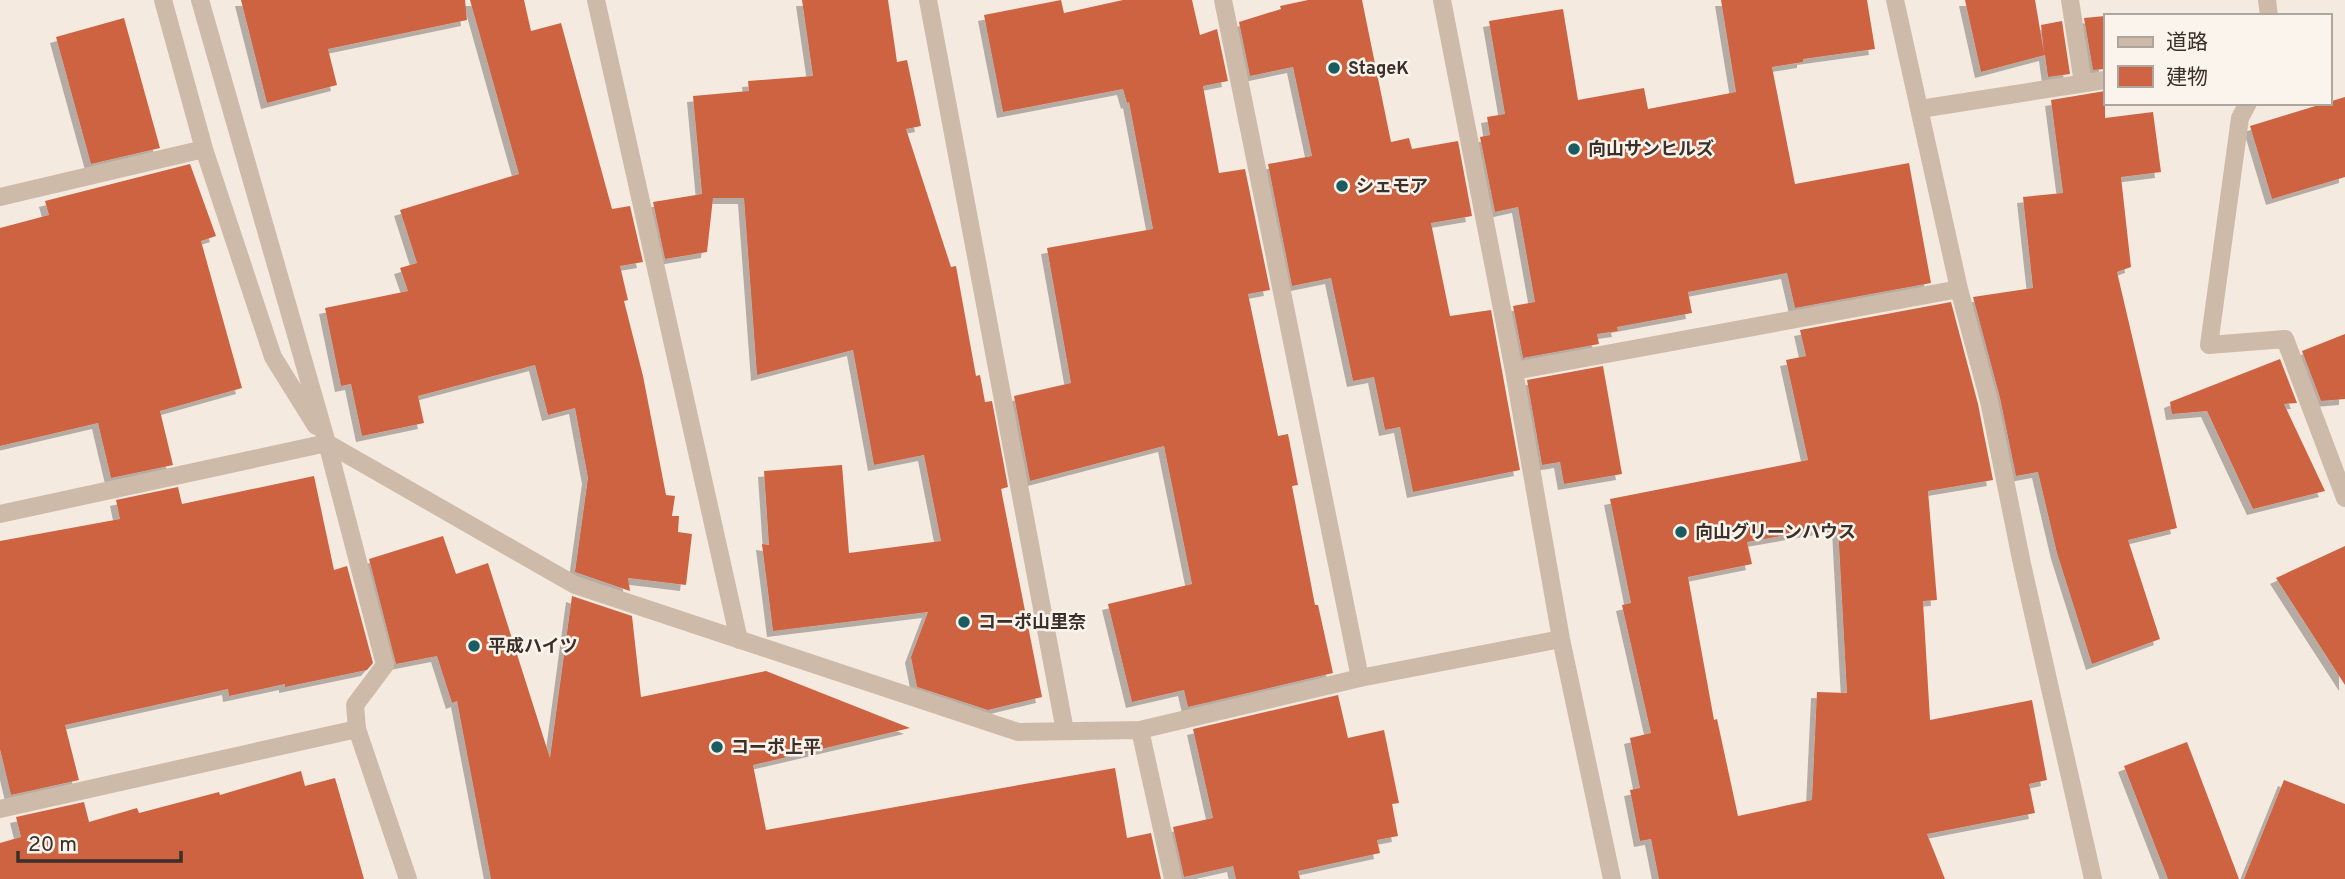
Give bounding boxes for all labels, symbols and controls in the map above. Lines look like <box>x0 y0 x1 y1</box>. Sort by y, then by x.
legend <box>2104 14 2331 105</box>
text: 道路 <box>2166 30 2208 57</box>
place label: StageK <box>1348 58 1409 81</box>
marker: StageK <box>1326 60 1342 76</box>
text: 建物 <box>2166 65 2208 92</box>
place label: 向山サンヒルズ <box>1588 139 1714 162</box>
marker: 向山サンヒルズ <box>1566 141 1582 157</box>
place label: シェモア <box>1356 176 1428 199</box>
marker: シェモア <box>1334 178 1350 194</box>
place label: 向山グリーンハウス <box>1695 522 1856 545</box>
marker: 向山グリーンハウス <box>1673 524 1689 540</box>
place label: コーポ山里奈 <box>978 612 1086 635</box>
marker: コーポ山里奈 <box>956 614 972 630</box>
place label: 平成ハイツ <box>488 636 578 659</box>
marker: 平成ハイツ <box>466 638 482 654</box>
place label: コーポ上平 <box>731 737 821 760</box>
marker: コーポ上平 <box>709 739 725 755</box>
scale bar <box>18 820 180 864</box>
text: 20 m <box>28 832 77 859</box>

